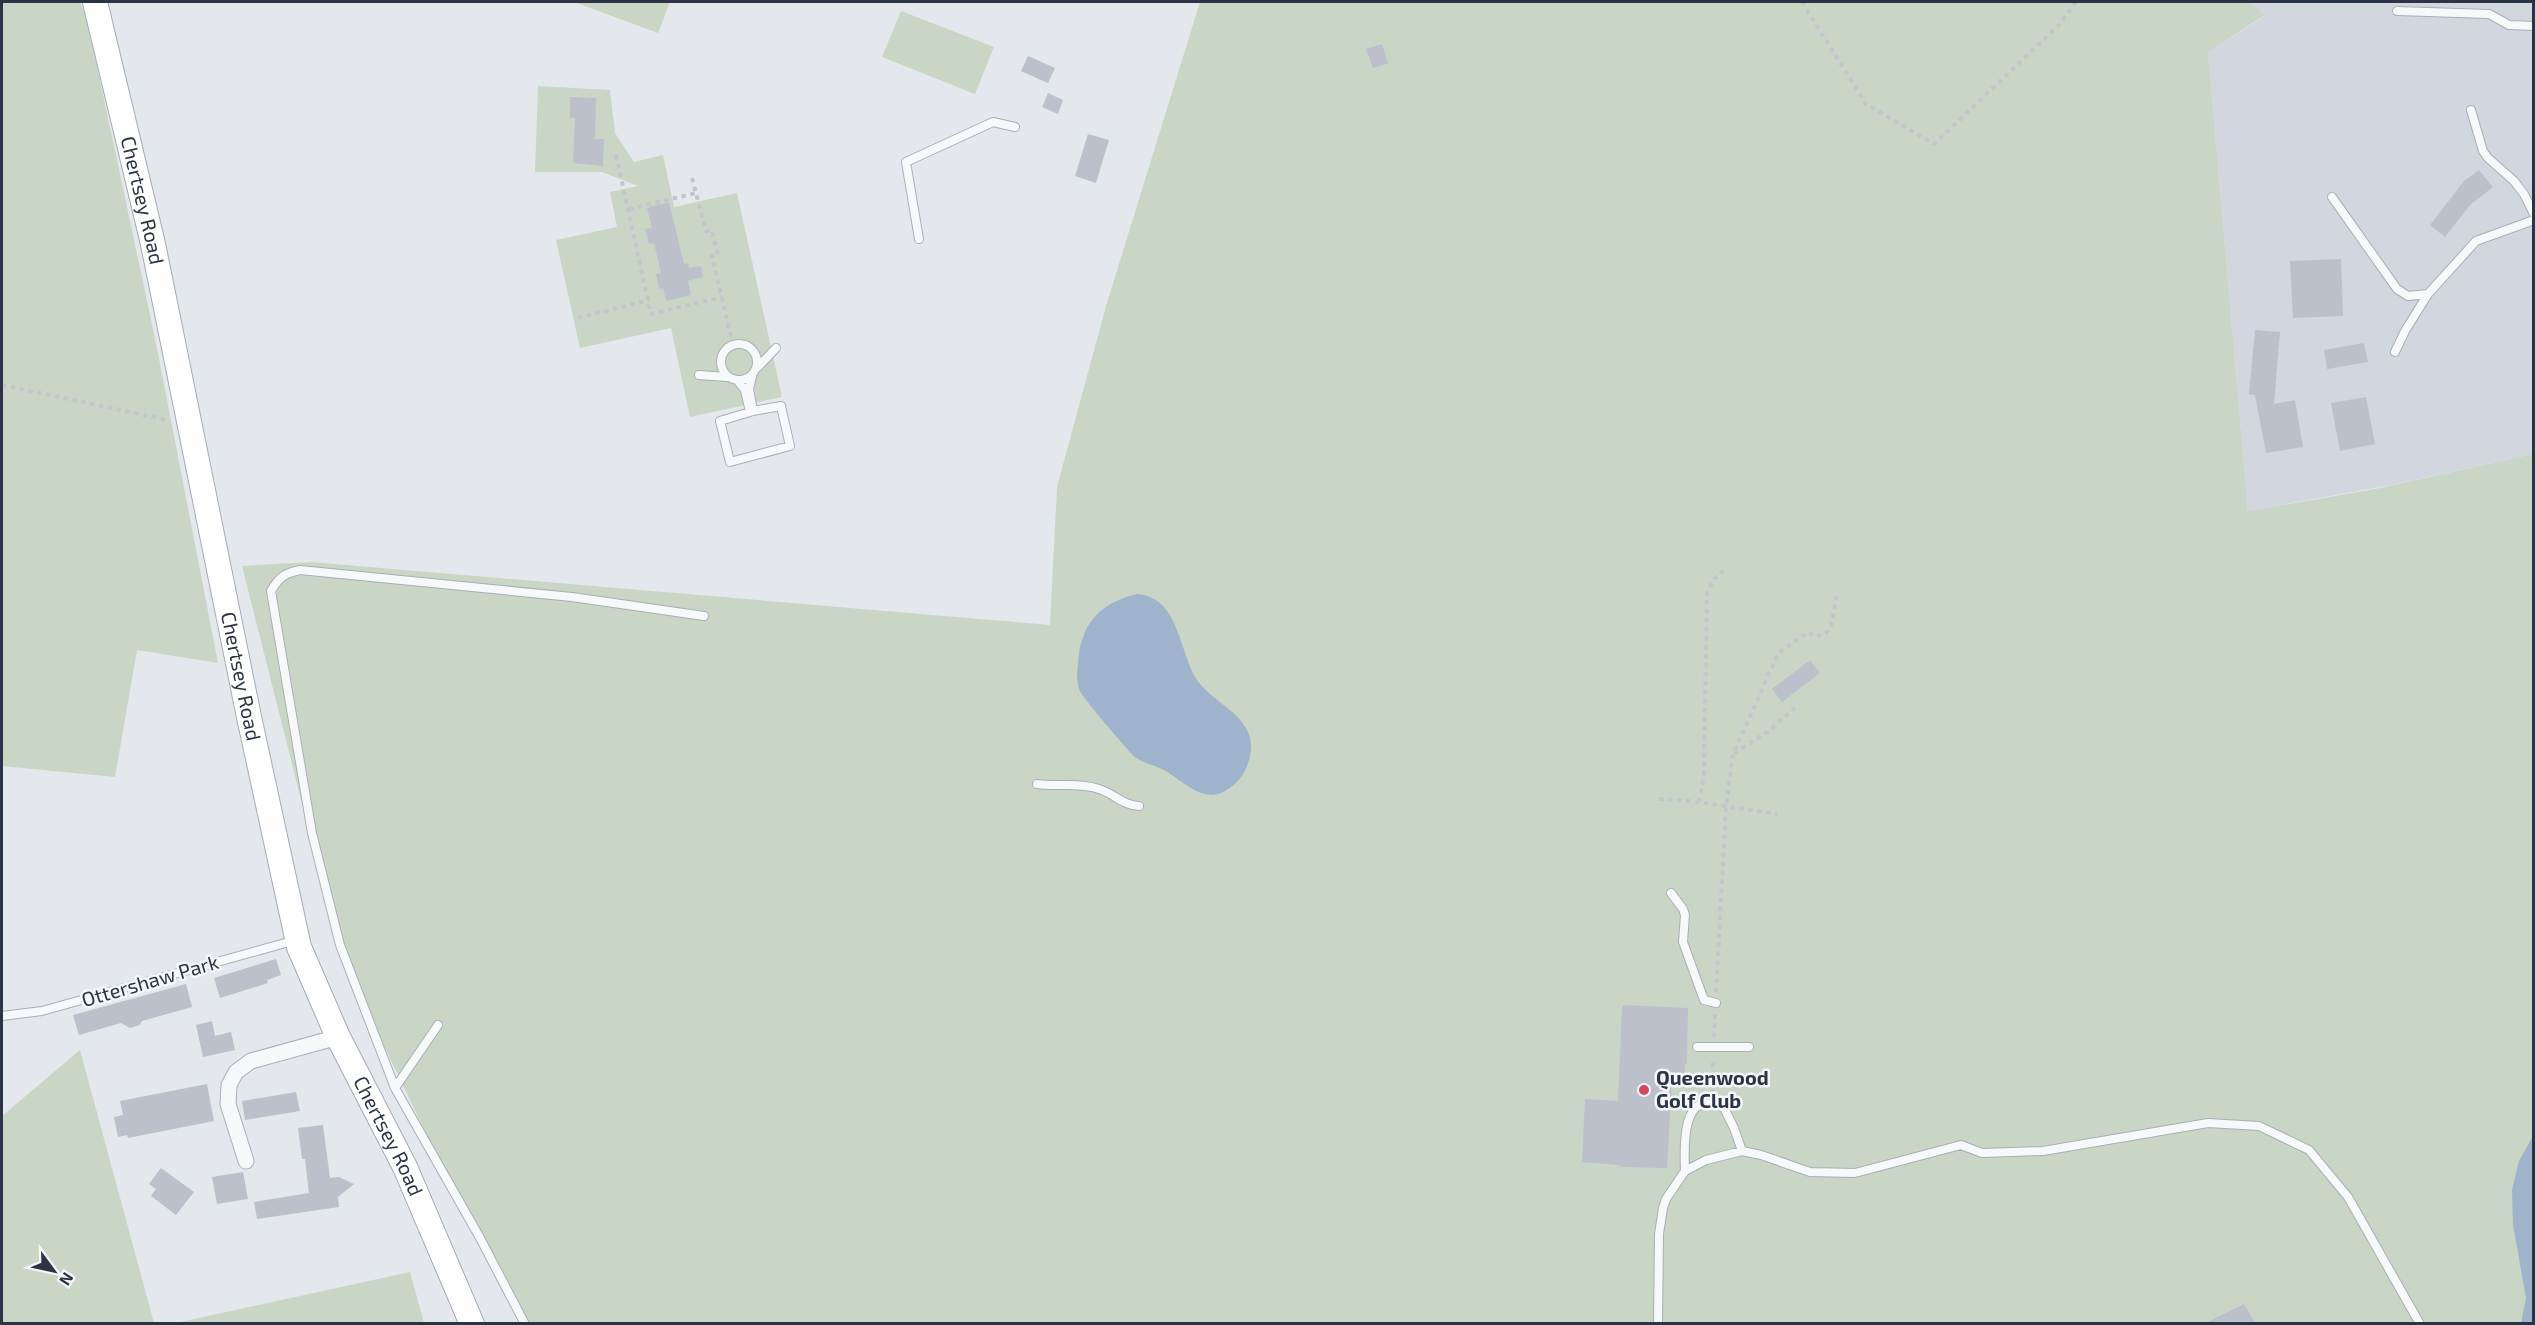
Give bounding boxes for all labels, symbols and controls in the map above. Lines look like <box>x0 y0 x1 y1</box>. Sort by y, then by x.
street label: Chertsey Road <box>117 134 170 266</box>
street label: Chertsey Road <box>217 610 267 743</box>
street label: Ottershaw Park <box>78 949 221 1011</box>
place label: Queenwood Golf Club <box>1656 1065 1769 1112</box>
street label: Chertsey Road <box>349 1072 429 1199</box>
marker: Queenwood Golf Club <box>1637 1083 1651 1097</box>
north arrow <box>24 1241 84 1301</box>
text: N <box>56 1269 78 1289</box>

